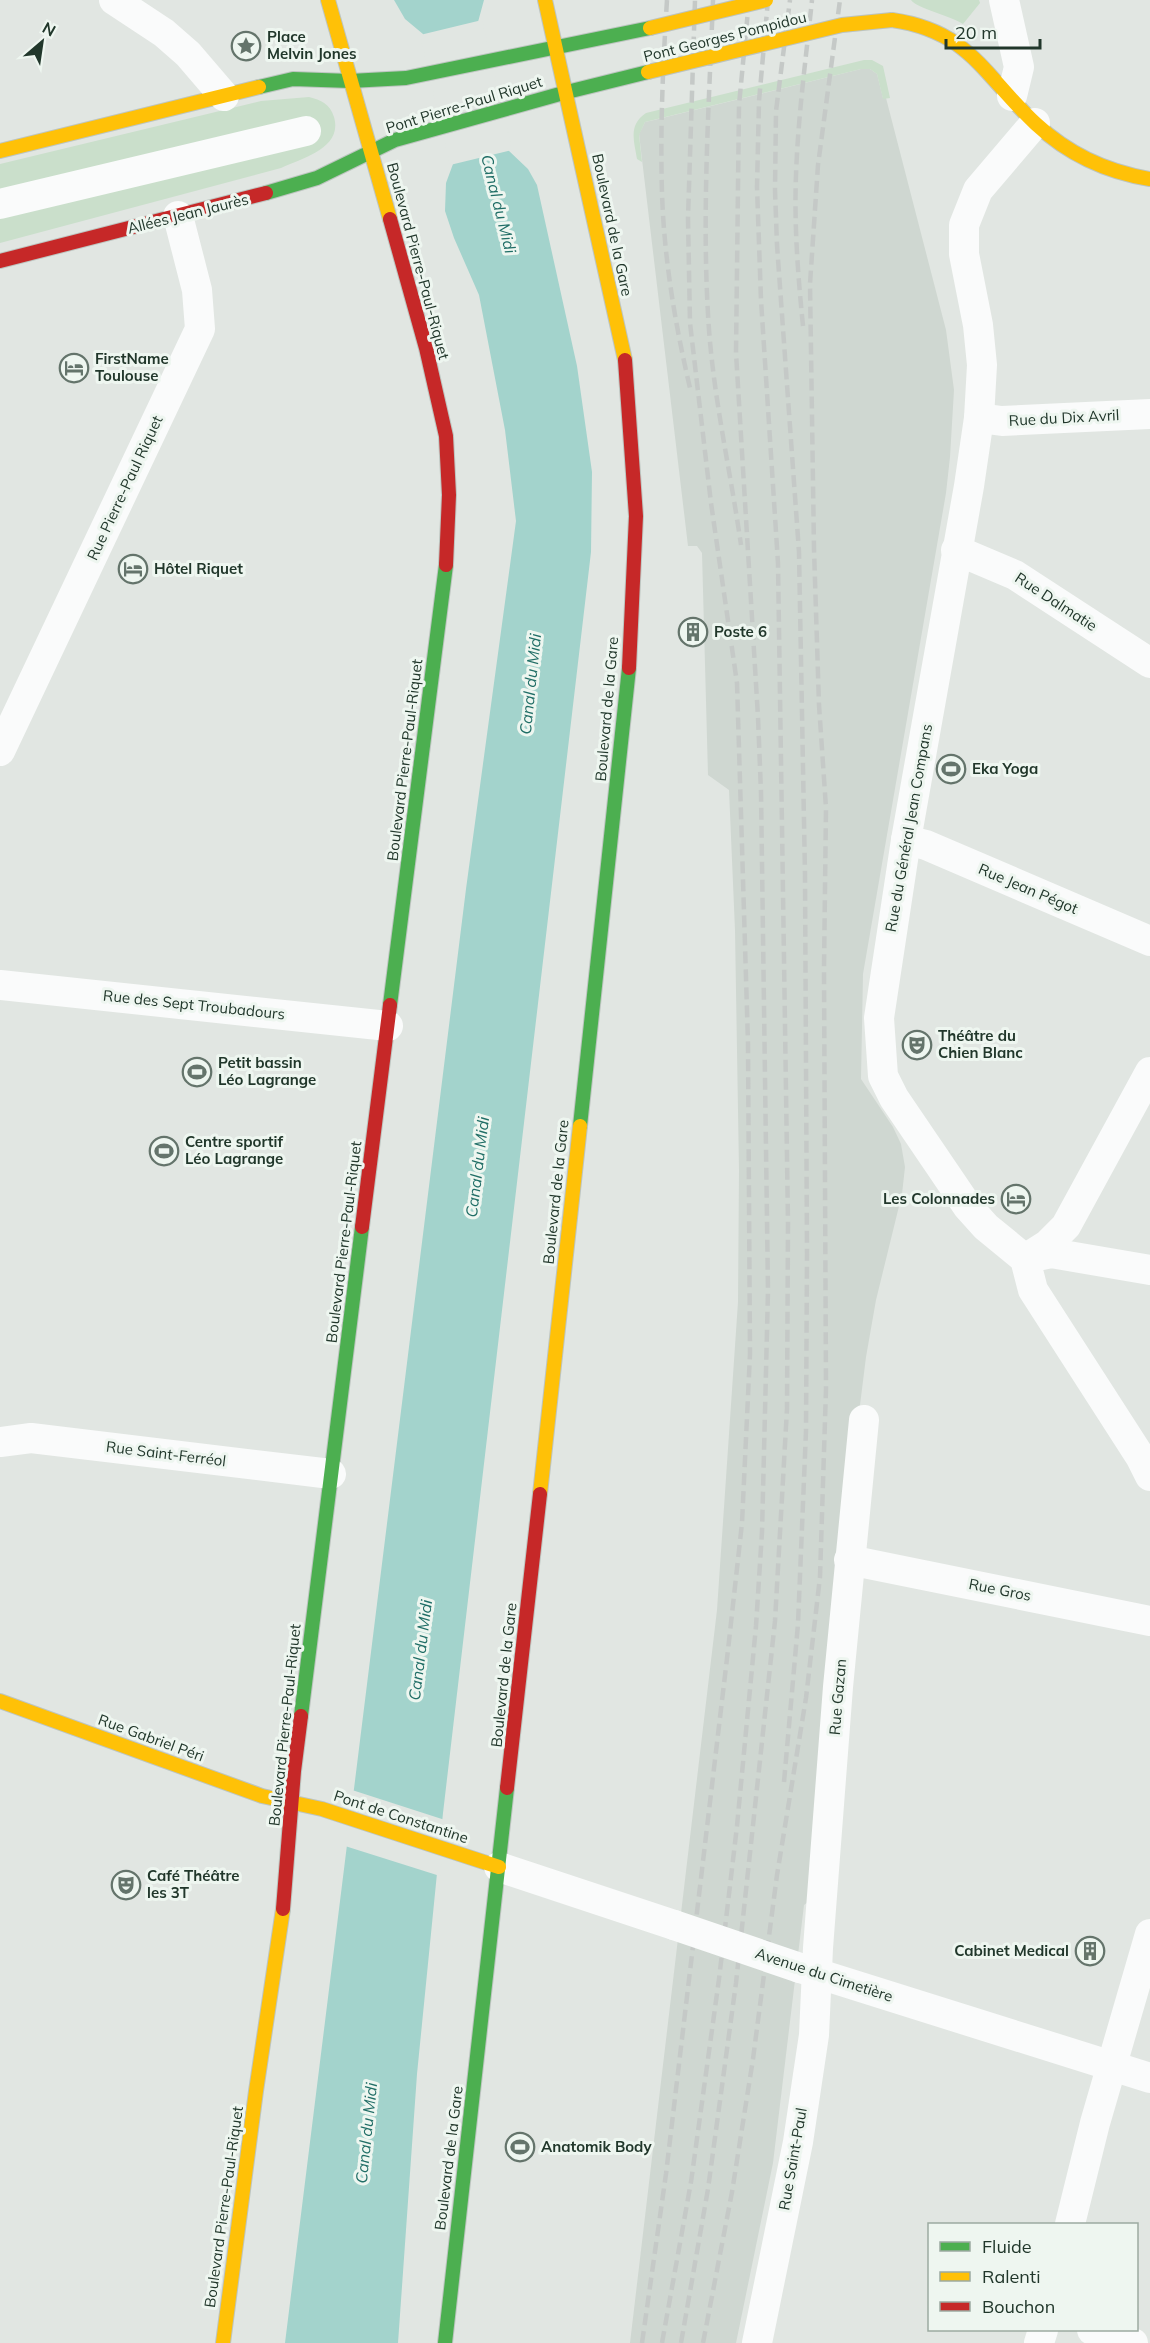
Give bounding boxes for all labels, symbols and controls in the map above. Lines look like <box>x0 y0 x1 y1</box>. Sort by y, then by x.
street label: Pont Georges Pompidou <box>641 7 808 66</box>
north arrow <box>12 12 72 72</box>
scale bar <box>946 12 1040 50</box>
text: N <box>39 17 59 41</box>
text: 20 m <box>955 21 997 44</box>
place label: Place Melvin Jones <box>267 27 357 63</box>
place icon: Place Melvin Jones <box>230 30 262 62</box>
street label: Pont Pierre-Paul Riquet <box>383 72 544 137</box>
water label: Canal du Midi <box>477 152 521 256</box>
street label: Boulevard de la Gare <box>588 152 637 298</box>
street label: Boulevard Pierre-Paul-Riquet <box>383 160 454 361</box>
street label: Allées Jean Jaurès <box>125 189 250 238</box>
place label: FirstName Toulouse <box>95 349 169 385</box>
hotel icon: FirstName Toulouse <box>58 352 90 384</box>
street label: Rue du Dix Avril <box>1008 405 1120 430</box>
street label: Rue Pierre-Paul Riquet <box>83 412 166 563</box>
hotel icon: Hôtel Riquet <box>117 553 149 585</box>
place label: Hôtel Riquet <box>154 559 243 578</box>
street label: Rue Dalmatie <box>1012 568 1101 635</box>
building icon: Poste 6 <box>677 616 709 648</box>
place label: Poste 6 <box>714 622 767 641</box>
water label: Canal du Midi <box>515 632 545 735</box>
street label: Boulevard de la Gare <box>591 636 622 782</box>
street label: Boulevard Pierre-Paul-Riquet <box>383 658 426 862</box>
street label: Rue du Général Jean Compans <box>881 722 936 934</box>
sports icon: Eka Yoga <box>935 753 967 785</box>
place label: Eka Yoga <box>972 759 1038 778</box>
street label: Rue Jean Pégot <box>976 859 1081 918</box>
street label: Rue des Sept Troubadours <box>102 986 286 1024</box>
place label: Théâtre du Chien Blanc <box>938 1026 1023 1062</box>
theatre icon: Théâtre du Chien Blanc <box>901 1029 933 1061</box>
place label: Petit bassin Léo Lagrange <box>218 1053 316 1089</box>
sports icon: Petit bassin Léo Lagrange <box>181 1056 213 1088</box>
water label: Canal du Midi <box>461 1115 493 1218</box>
street label: Boulevard de la Gare <box>538 1119 573 1265</box>
place label: Centre sportif Léo Lagrange <box>185 1132 283 1168</box>
sports icon: Centre sportif Léo Lagrange <box>148 1135 180 1167</box>
street label: Boulevard Pierre-Paul-Riquet <box>322 1140 365 1344</box>
hotel icon: Les Colonnades <box>1000 1183 1032 1215</box>
place label: Les Colonnades <box>883 1189 995 1208</box>
street label: Rue Saint-Ferréol <box>105 1437 227 1470</box>
street label: Rue Gros <box>967 1574 1033 1605</box>
water label: Canal du Midi <box>404 1598 436 1701</box>
street label: Boulevard de la Gare <box>486 1602 521 1748</box>
street label: Boulevard Pierre-Paul-Riquet <box>264 1623 305 1827</box>
street label: Rue Gazan <box>825 1658 850 1736</box>
street label: Rue Gabriel Péri <box>96 1710 207 1765</box>
street label: Pont de Constantine <box>332 1786 471 1847</box>
place label: Café Théâtre les 3T <box>147 1866 240 1902</box>
theatre icon: Café Théâtre les 3T <box>110 1869 142 1901</box>
building icon: Cabinet Medical <box>1074 1935 1106 1967</box>
place label: Cabinet Medical <box>954 1941 1069 1960</box>
street label: Avenue du Cimetière <box>753 1943 895 2006</box>
water label: Canal du Midi <box>351 2081 381 2184</box>
street label: Boulevard de la Gare <box>430 2085 467 2231</box>
street label: Boulevard Pierre-Paul-Riquet <box>200 2105 247 2309</box>
street label: Rue Saint-Paul <box>774 2106 811 2212</box>
sports icon: Anatomik Body <box>504 2131 536 2163</box>
place label: Anatomik Body <box>541 2137 652 2156</box>
legend <box>928 2223 1138 2331</box>
text: Fluide <box>982 2235 1032 2258</box>
text: Ralenti <box>982 2265 1040 2288</box>
text: Bouchon <box>982 2295 1055 2318</box>

